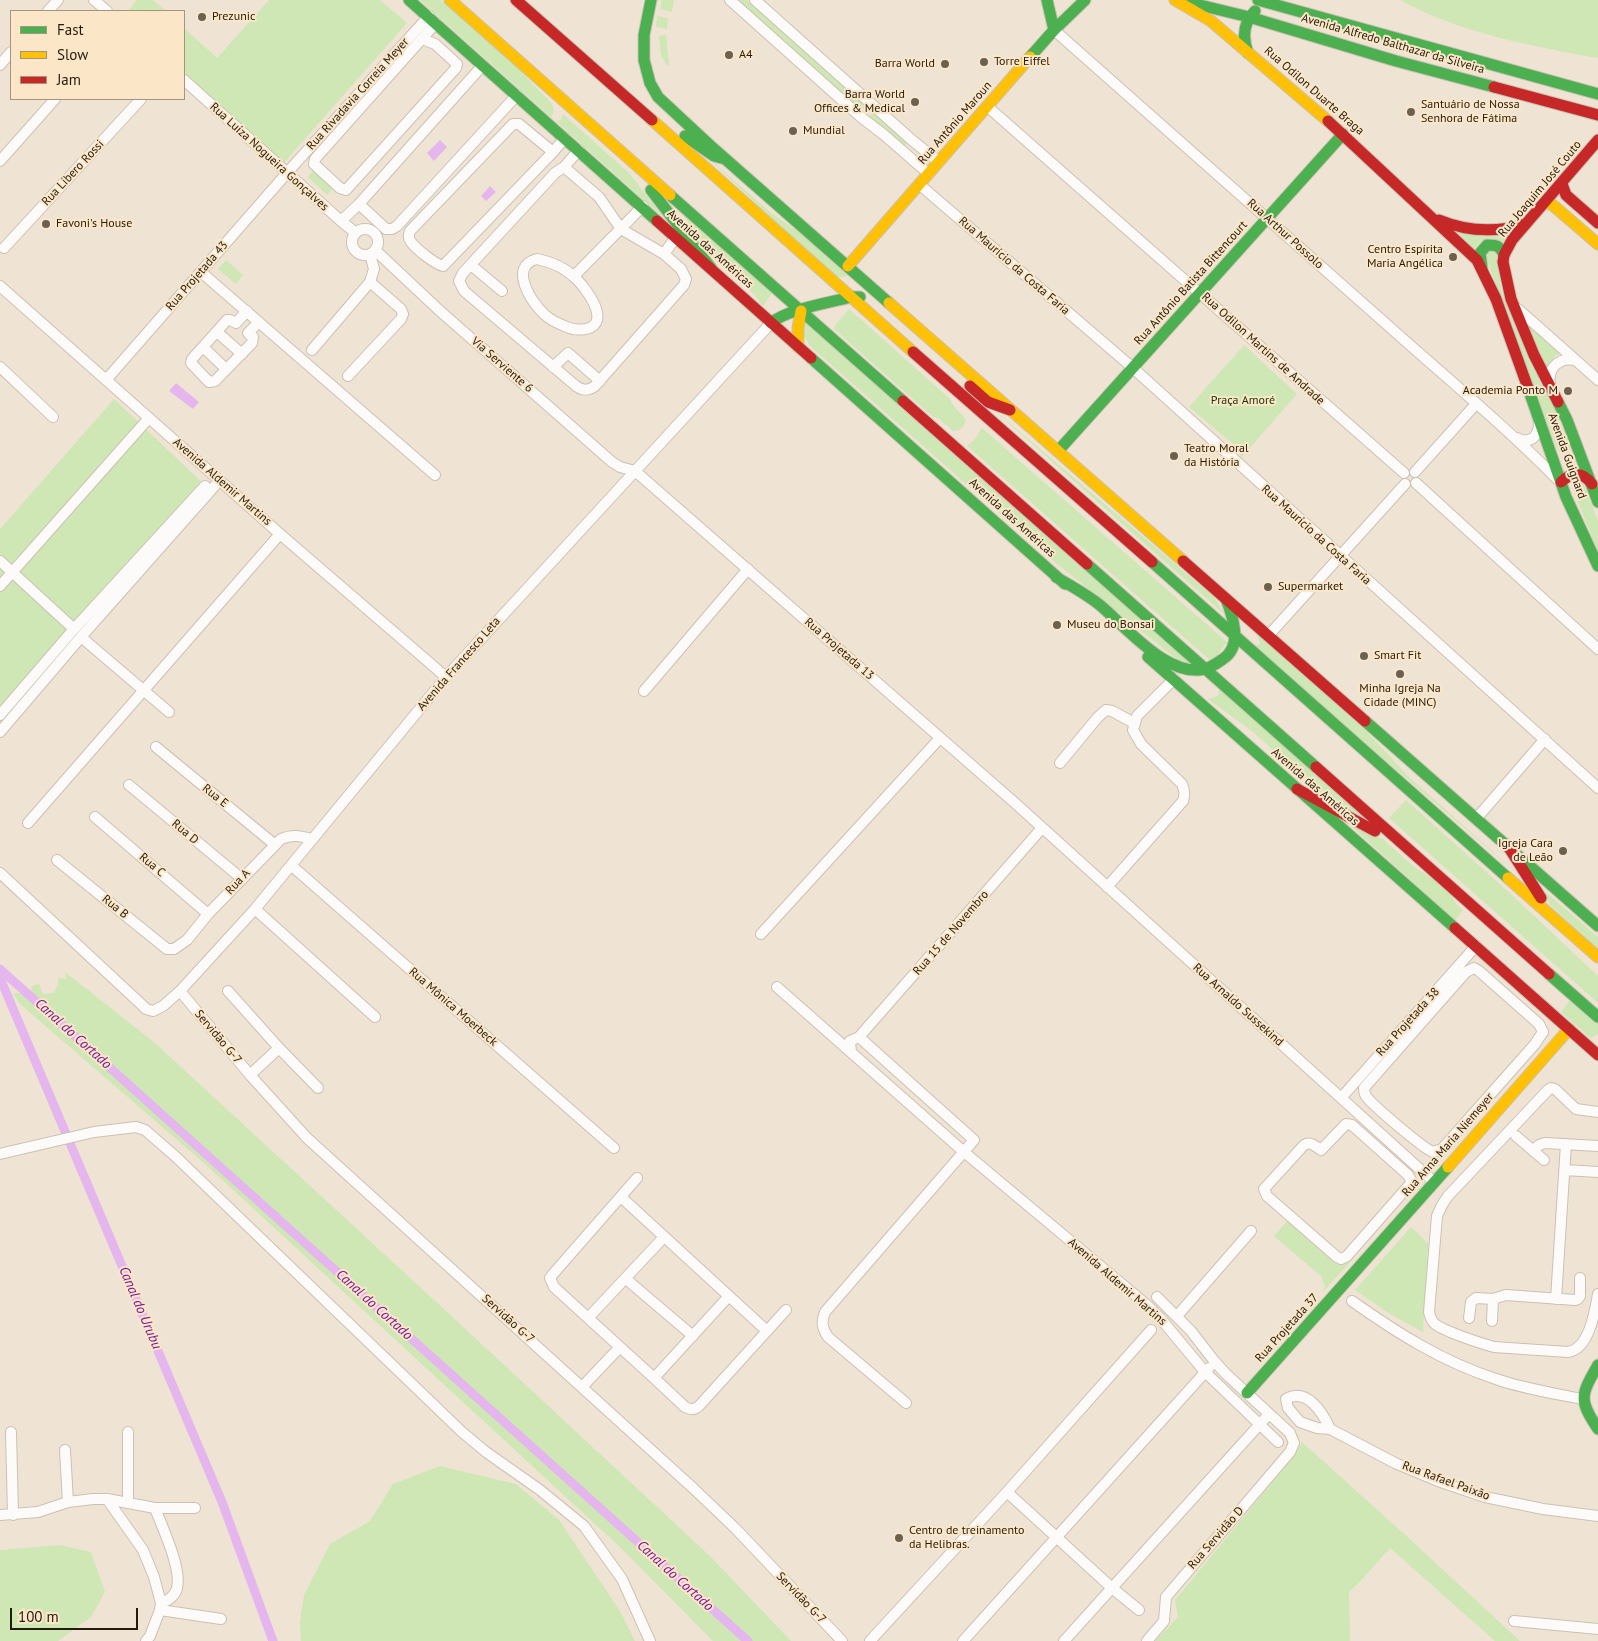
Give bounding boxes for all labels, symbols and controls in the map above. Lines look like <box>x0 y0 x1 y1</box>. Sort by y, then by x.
legend <box>10 10 185 100</box>
place label: Prezunic <box>212 10 255 24</box>
marker: Prezunic <box>196 11 208 23</box>
street label: Avenida Alfredo Balthazar da Silveira <box>1300 11 1486 77</box>
text: Fast <box>57 20 84 39</box>
street label: Rua Rivadavia Correia Meyer <box>304 35 412 153</box>
street label: Rua Odilon Duarte Braga <box>1261 44 1367 138</box>
text: Slow <box>57 45 88 64</box>
place label: A4 <box>739 48 753 62</box>
marker: A4 <box>723 49 735 61</box>
place label: Torre Eiffel <box>994 55 1050 69</box>
marker: Torre Eiffel <box>978 56 990 68</box>
place label: Barra World <box>875 57 935 71</box>
marker: Barra World <box>939 58 951 70</box>
text: Jam <box>57 70 81 89</box>
street label: Rua Antônio Maroun <box>915 79 995 167</box>
place label: Barra World Offices & Medical <box>814 88 905 116</box>
marker: Barra World Offices & Medical <box>909 96 921 108</box>
place label: Santuário de Nossa Senhora de Fátima <box>1421 98 1520 126</box>
street label: Rua Luíza Nogueira Gonçalves <box>207 100 331 214</box>
marker: Santuário de Nossa Senhora de Fátima <box>1405 106 1417 118</box>
place label: Mundial <box>803 124 845 138</box>
marker: Mundial <box>787 125 799 137</box>
street label: Rua Líbero Rossi <box>39 137 107 209</box>
street label: Rua Joaquim José Couto <box>1495 138 1585 240</box>
street label: Rua Arthur Possolo <box>1244 196 1326 272</box>
street label: Avenida das Américas <box>664 207 756 291</box>
street label: Rua Maurício da Costa Faria <box>956 214 1072 318</box>
place label: Favoni's House <box>56 217 132 231</box>
marker: Favoni's House <box>40 218 52 230</box>
street label: Rua Antônio Batista Bittencourt <box>1131 218 1251 348</box>
street label: Rua Projetada 43 <box>163 238 231 314</box>
place label: Centro Espírita Maria Angélica <box>1367 243 1443 271</box>
marker: Centro Espírita Maria Angélica <box>1447 251 1459 263</box>
street label: Rua Odilon Martins de Andrade <box>1199 290 1327 408</box>
street label: Via Serviente 6 <box>468 334 536 396</box>
place label: Academia Ponto M <box>1463 384 1558 398</box>
marker: Academia Ponto M <box>1562 385 1574 397</box>
park label: Praça Amoré <box>1211 394 1275 408</box>
street label: Avenida Guignard <box>1545 411 1589 501</box>
street label: Avenida Aldemir Martins <box>170 435 274 529</box>
place label: Teatro Moral da História <box>1184 442 1248 470</box>
marker: Teatro Moral da História <box>1168 450 1180 462</box>
street label: Avenida das Américas <box>966 476 1058 560</box>
street label: Rua Maurício da Costa Faria <box>1258 482 1374 588</box>
place label: Supermarket <box>1278 580 1343 594</box>
marker: Supermarket <box>1262 581 1274 593</box>
street label: Avenida Francesco Leta <box>414 614 504 714</box>
street label: Rua Projetada 13 <box>801 615 877 683</box>
place label: Museu do Bonsai <box>1067 618 1154 632</box>
marker: Museu do Bonsai <box>1051 619 1063 631</box>
place label: Smart Fit <box>1374 649 1421 663</box>
marker: Smart Fit <box>1358 650 1370 662</box>
marker: Minha Igreja Na Cidade (MINC) <box>1394 668 1406 680</box>
place label: Minha Igreja Na Cidade (MINC) <box>1359 682 1441 710</box>
street label: Avenida das Américas <box>1268 745 1362 829</box>
street label: Rua E <box>199 781 231 811</box>
street label: Rua D <box>169 817 201 847</box>
place label: Igreja Cara de Leão <box>1498 837 1553 865</box>
marker: Igreja Cara de Leão <box>1557 845 1569 857</box>
street label: Rua C <box>136 850 168 880</box>
street label: Rua A <box>223 866 253 898</box>
street label: Rua 15 de Novembro <box>910 888 992 978</box>
street label: Rua B <box>99 892 131 922</box>
street label: Rua Arnaldo Sussekind <box>1190 961 1286 1049</box>
street label: Rua Mônica Moerbeck <box>406 965 500 1049</box>
street label: Rua Projetada 38 <box>1373 985 1443 1059</box>
water label: Canal do Cortado <box>31 995 115 1073</box>
street label: Servidão G-7 <box>191 1007 245 1067</box>
street label: Rua Anna Maria Niemeyer <box>1399 1090 1497 1200</box>
street label: Avenida Aldemir Martins <box>1065 1235 1169 1329</box>
water label: Canal do Urubu <box>115 1264 165 1352</box>
water label: Canal do Cortado <box>332 1266 416 1344</box>
street label: Rua Projetada 37 <box>1252 1291 1322 1365</box>
street label: Servidão G-7 <box>479 1292 537 1346</box>
street label: Rua Rafael Paixão <box>1400 1458 1492 1504</box>
street label: Rua Servidão D <box>1185 1504 1247 1572</box>
place label: Centro de treinamento da Helibras. <box>909 1524 1024 1552</box>
marker: Centro de treinamento da Helibras. <box>893 1532 905 1544</box>
water label: Canal do Cortado <box>633 1537 717 1615</box>
street label: Servidão G-7 <box>773 1569 829 1627</box>
scale bar <box>12 1598 140 1630</box>
text: 100 m <box>18 1607 59 1626</box>

